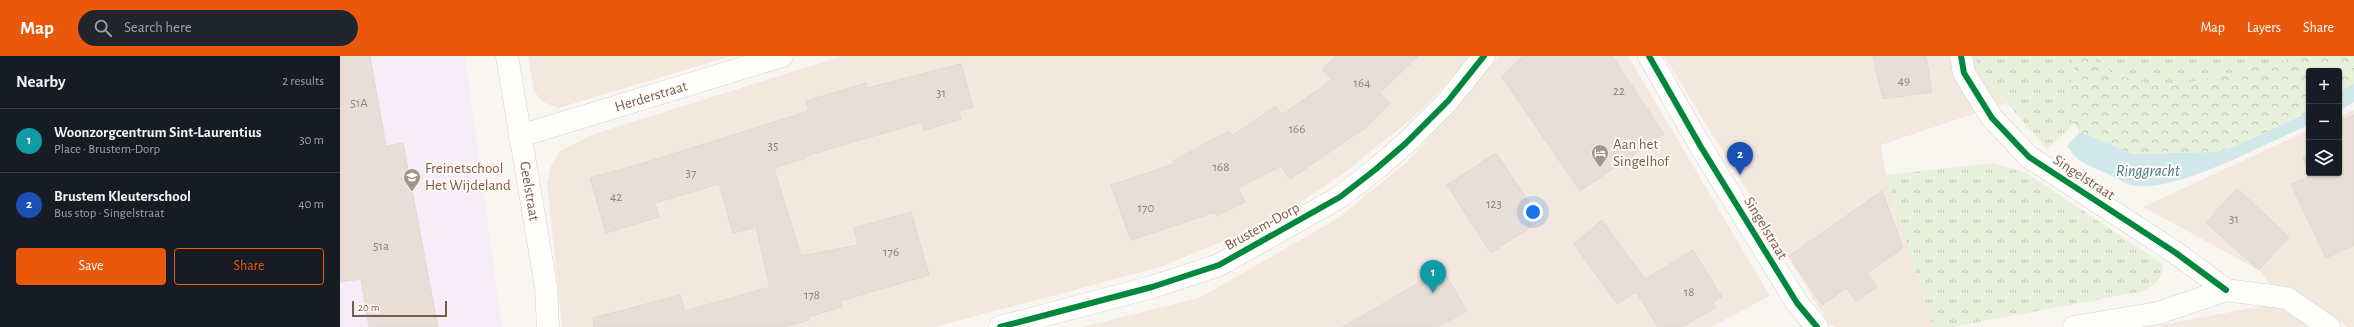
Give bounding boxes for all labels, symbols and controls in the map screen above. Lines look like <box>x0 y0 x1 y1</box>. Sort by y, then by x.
search box <box>78 10 358 46</box>
icon: search <box>92 17 114 39</box>
text: Map <box>20 19 54 38</box>
text: Search here <box>124 20 192 35</box>
text: Map <box>2200 21 2225 35</box>
text: Layers <box>2247 21 2281 35</box>
text: Share <box>2303 21 2334 35</box>
map controls <box>2306 68 2342 176</box>
button: + <box>2306 68 2342 104</box>
text: Nearby <box>16 73 66 90</box>
text: 2 results <box>282 75 324 88</box>
house number: 49 <box>1898 75 1910 88</box>
house number: 164 <box>1354 77 1370 90</box>
street label: Herderstraat <box>613 78 689 115</box>
house number: 22 <box>1613 85 1625 98</box>
house number: 31 <box>936 87 946 100</box>
house number: 51A <box>350 97 368 110</box>
button: − <box>2306 104 2342 140</box>
house number: 166 <box>1289 123 1305 136</box>
text: Woonzorgcentrum Sint-Laurentius <box>54 125 262 140</box>
text: 1 <box>27 134 31 147</box>
text: 30 m <box>299 134 324 147</box>
place label: Aan het Singelhof <box>1613 137 1670 169</box>
house number: 35 <box>768 140 778 153</box>
button: layers <box>2306 140 2342 176</box>
pin: 2 <box>1727 142 1753 175</box>
text: Place · Brustem-Dorp <box>54 143 160 156</box>
hotel icon: Aan het Singelhof <box>1590 143 1610 168</box>
street label: Singelstraat <box>2050 152 2117 203</box>
street label: Geelstraat <box>517 160 542 222</box>
place label: Freinetschool Het Wijdeland <box>425 161 511 193</box>
house number: 168 <box>1213 161 1229 174</box>
water label: Ringgracht <box>2116 163 2181 179</box>
school or university icon: Freinetschool Het Wijdeland <box>402 167 422 192</box>
house number: 37 <box>686 167 697 180</box>
text: Brustem Kleuterschool <box>54 189 191 204</box>
house number: 42 <box>610 191 622 204</box>
street label: Singelstraat <box>1741 194 1790 262</box>
text: 2 <box>26 198 32 211</box>
text: 40 m <box>298 198 324 211</box>
house number: 123 <box>1486 198 1502 211</box>
street label: Brustem-Dorp <box>1222 200 1302 253</box>
house number: 170 <box>1138 202 1155 215</box>
your location <box>1523 202 1543 222</box>
text: Bus stop · Singelstraat <box>54 207 164 220</box>
house number: 31 <box>2229 213 2239 226</box>
house number: 51a <box>373 240 389 253</box>
house number: 176 <box>883 246 899 259</box>
button: Save <box>16 248 166 285</box>
button: Share <box>174 248 324 285</box>
pin: 1 <box>1420 260 1446 293</box>
house number: 18 <box>1684 286 1694 299</box>
house number: 178 <box>804 289 820 302</box>
scale bar <box>352 299 447 318</box>
text: 20 m <box>358 302 379 313</box>

